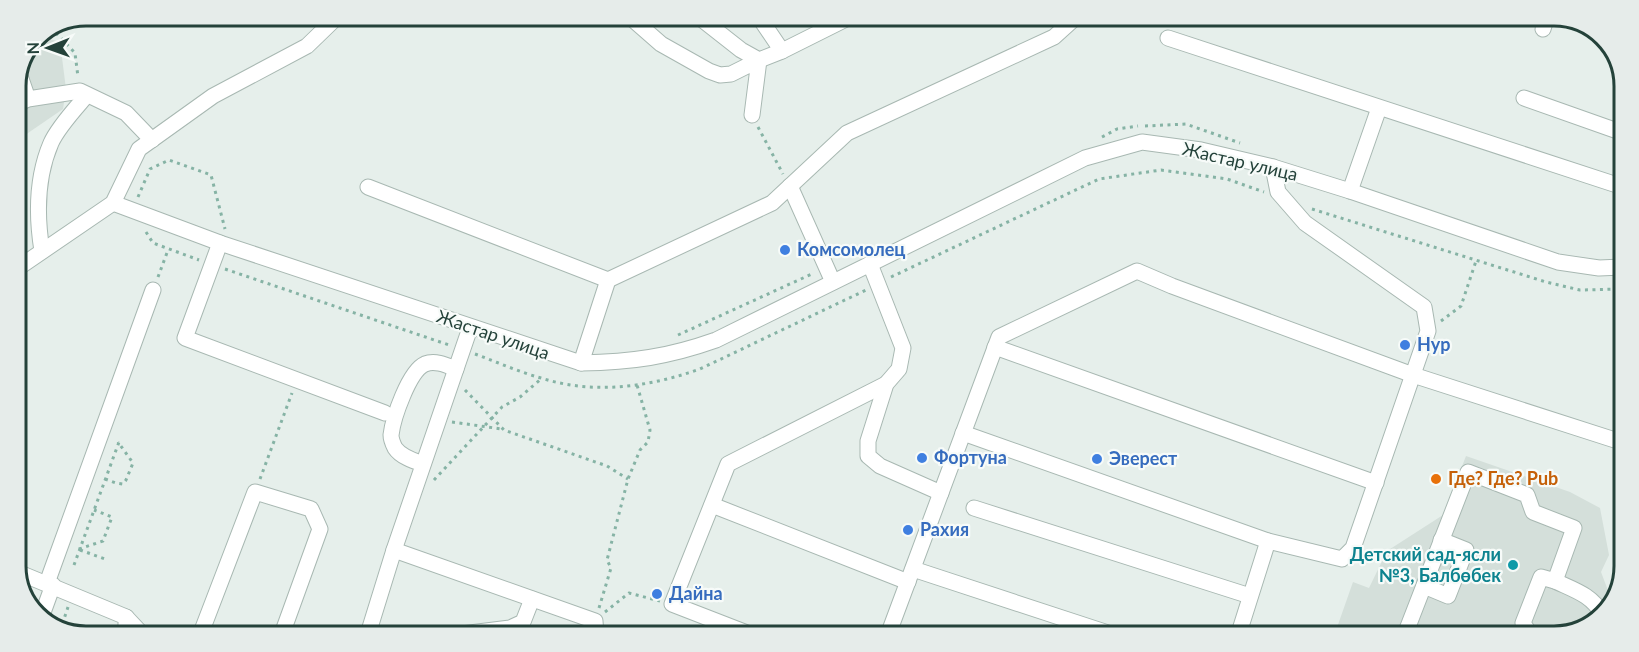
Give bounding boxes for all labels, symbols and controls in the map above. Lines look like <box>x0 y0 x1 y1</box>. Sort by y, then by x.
north arrow <box>18 18 78 78</box>
text: N <box>23 42 42 55</box>
street label: Жастар улица <box>1180 137 1300 185</box>
place label: Комсомолец <box>797 238 905 260</box>
marker: Комсомолец <box>778 243 792 257</box>
street label: Жастар улица <box>434 304 553 364</box>
place label: Нур <box>1417 333 1450 355</box>
marker: Нур <box>1398 338 1412 352</box>
place label: Фортуна <box>934 446 1007 468</box>
place label: Эверест <box>1109 447 1178 469</box>
marker: Фортуна <box>915 451 929 465</box>
marker: Эверест <box>1090 452 1104 466</box>
place label: Где? Где? Pub <box>1448 467 1558 489</box>
marker: Где? Где? Pub <box>1429 472 1443 486</box>
place label: Рахия <box>920 518 969 540</box>
marker: Рахия <box>901 523 915 537</box>
place label: Детский сад-ясли №3, Балбөбек <box>1350 543 1501 586</box>
marker: Детский сад-ясли №3, Балбөбек <box>1506 558 1520 572</box>
place label: Дайна <box>669 582 723 604</box>
marker: Дайна <box>650 587 664 601</box>

